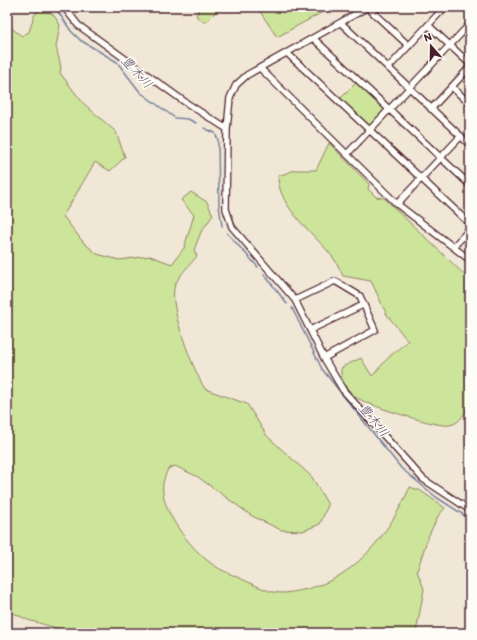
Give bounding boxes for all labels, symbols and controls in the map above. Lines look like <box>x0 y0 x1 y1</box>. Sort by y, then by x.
north arrow <box>411 26 451 66</box>
text: N <box>422 30 433 44</box>
water label: 豊木川 <box>118 52 156 92</box>
water label: 豊木川 <box>356 400 392 440</box>

